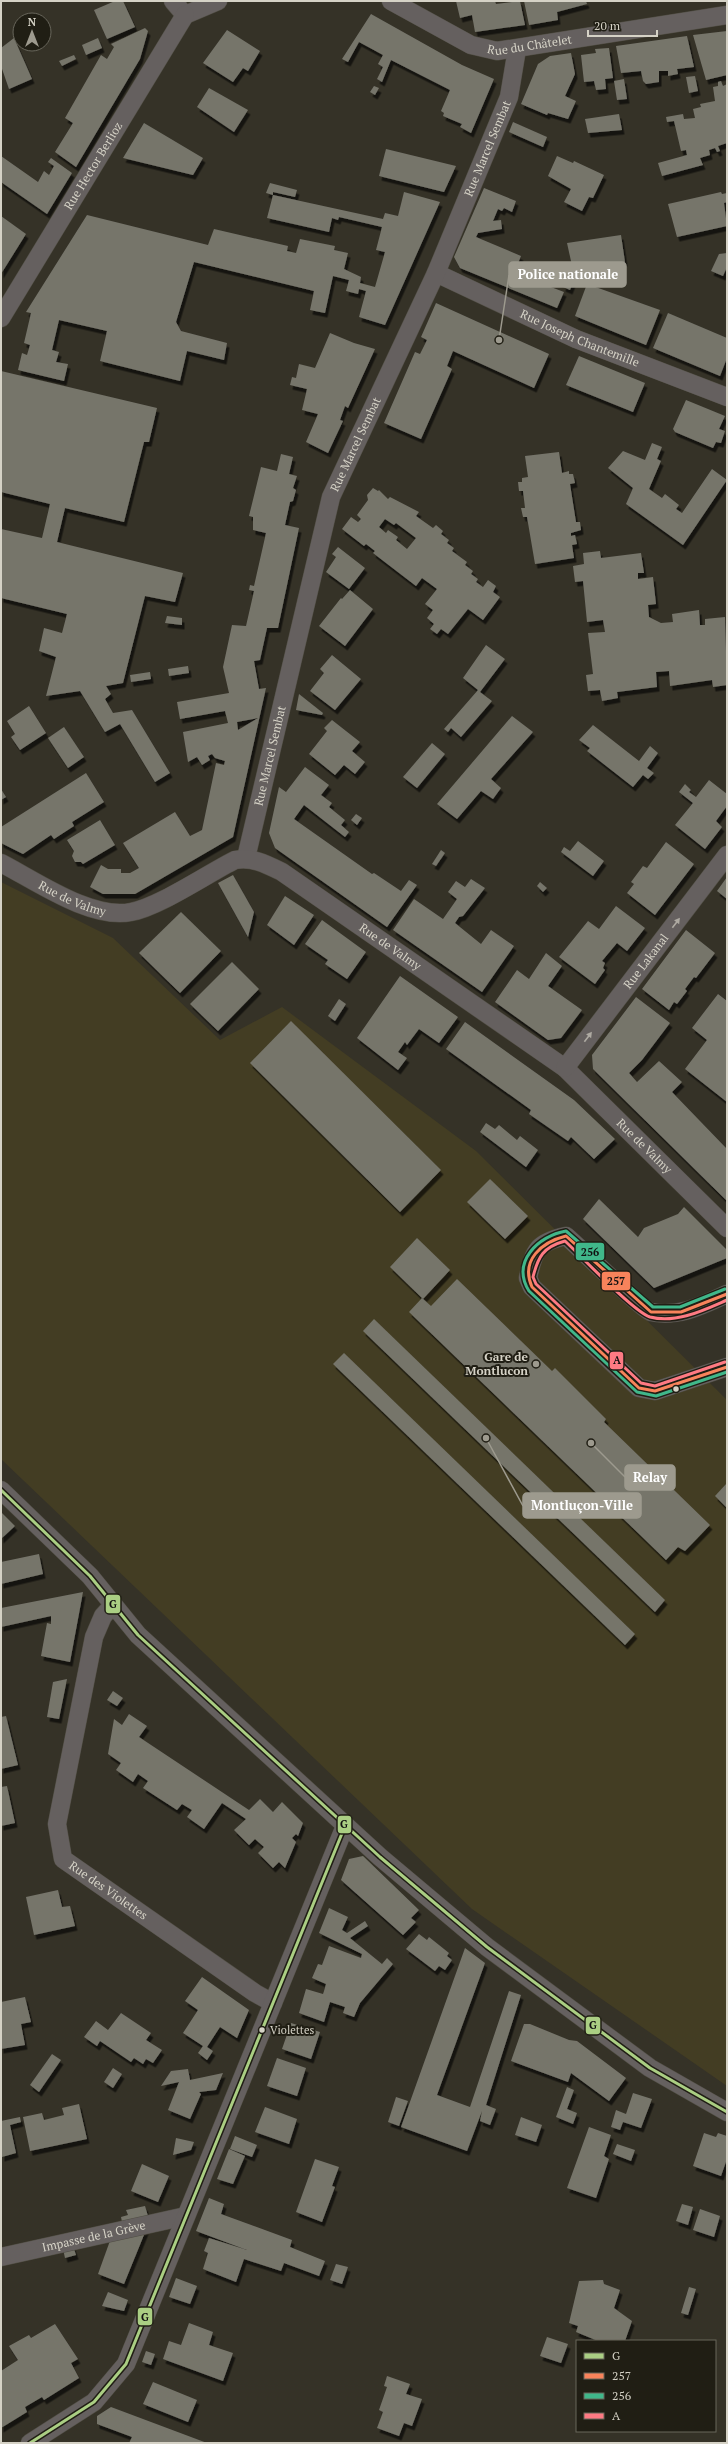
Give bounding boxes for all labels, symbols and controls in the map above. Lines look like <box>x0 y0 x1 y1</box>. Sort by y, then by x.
north arrow <box>12 12 52 52</box>
scale bar <box>588 12 657 38</box>
text: N <box>28 15 37 29</box>
text: 20 m <box>594 18 621 33</box>
street label: Rue du Châtelet <box>486 31 573 58</box>
street label: Rue Marcel Sembat <box>461 98 514 199</box>
street label: Rue Hector Berlioz <box>61 119 125 212</box>
callout: Police nationale <box>509 262 626 287</box>
text: Police nationale <box>518 265 618 283</box>
street label: Rue Joseph Chantemille <box>518 306 642 370</box>
street label: Rue Marcel Sembat <box>327 394 384 494</box>
street label: Rue Marcel Sembat <box>251 704 289 807</box>
street label: Rue de Valmy <box>36 877 108 919</box>
one-way arrow <box>671 917 680 928</box>
street label: Rue de Valmy <box>356 920 425 974</box>
street label: Rue Lakanal <box>620 930 672 992</box>
one-way arrow <box>584 1032 593 1043</box>
street label: Rue de Valmy <box>614 1115 676 1177</box>
line badge: 256 <box>575 1242 605 1261</box>
text: 256 <box>581 1245 599 1259</box>
line badge: 257 <box>601 1271 631 1291</box>
text: 257 <box>607 1274 625 1288</box>
place label: Gare de Montlucon <box>465 1349 529 1378</box>
line badge: A <box>609 1351 624 1370</box>
text: A <box>613 1353 622 1367</box>
marker: Gare de Montlucon <box>531 1359 541 1369</box>
unlabelled marker <box>671 1384 681 1394</box>
callout: Relay <box>625 1465 675 1490</box>
text: Relay <box>633 1468 668 1486</box>
callout: Montluçon-Ville <box>523 1493 641 1518</box>
text: Montluçon-Ville <box>531 1496 633 1514</box>
line badge: G <box>105 1594 121 1614</box>
text: G <box>109 1597 117 1611</box>
line badge: G <box>337 1815 352 1834</box>
text: G <box>340 1817 348 1831</box>
street label: Rue des Violettes <box>66 1858 151 1923</box>
line badge: G <box>585 2016 601 2035</box>
text: G <box>589 2018 597 2032</box>
place label: Violettes <box>270 2023 314 2037</box>
marker: Violettes <box>257 2025 267 2035</box>
street label: Impasse de la Grève <box>40 2217 147 2255</box>
line badge: G <box>137 2307 153 2326</box>
text: G <box>141 2310 149 2324</box>
legend <box>576 2340 716 2432</box>
text: G <box>612 2348 621 2363</box>
text: 257 <box>612 2368 631 2383</box>
text: 256 <box>612 2388 632 2403</box>
text: A <box>612 2408 621 2423</box>

